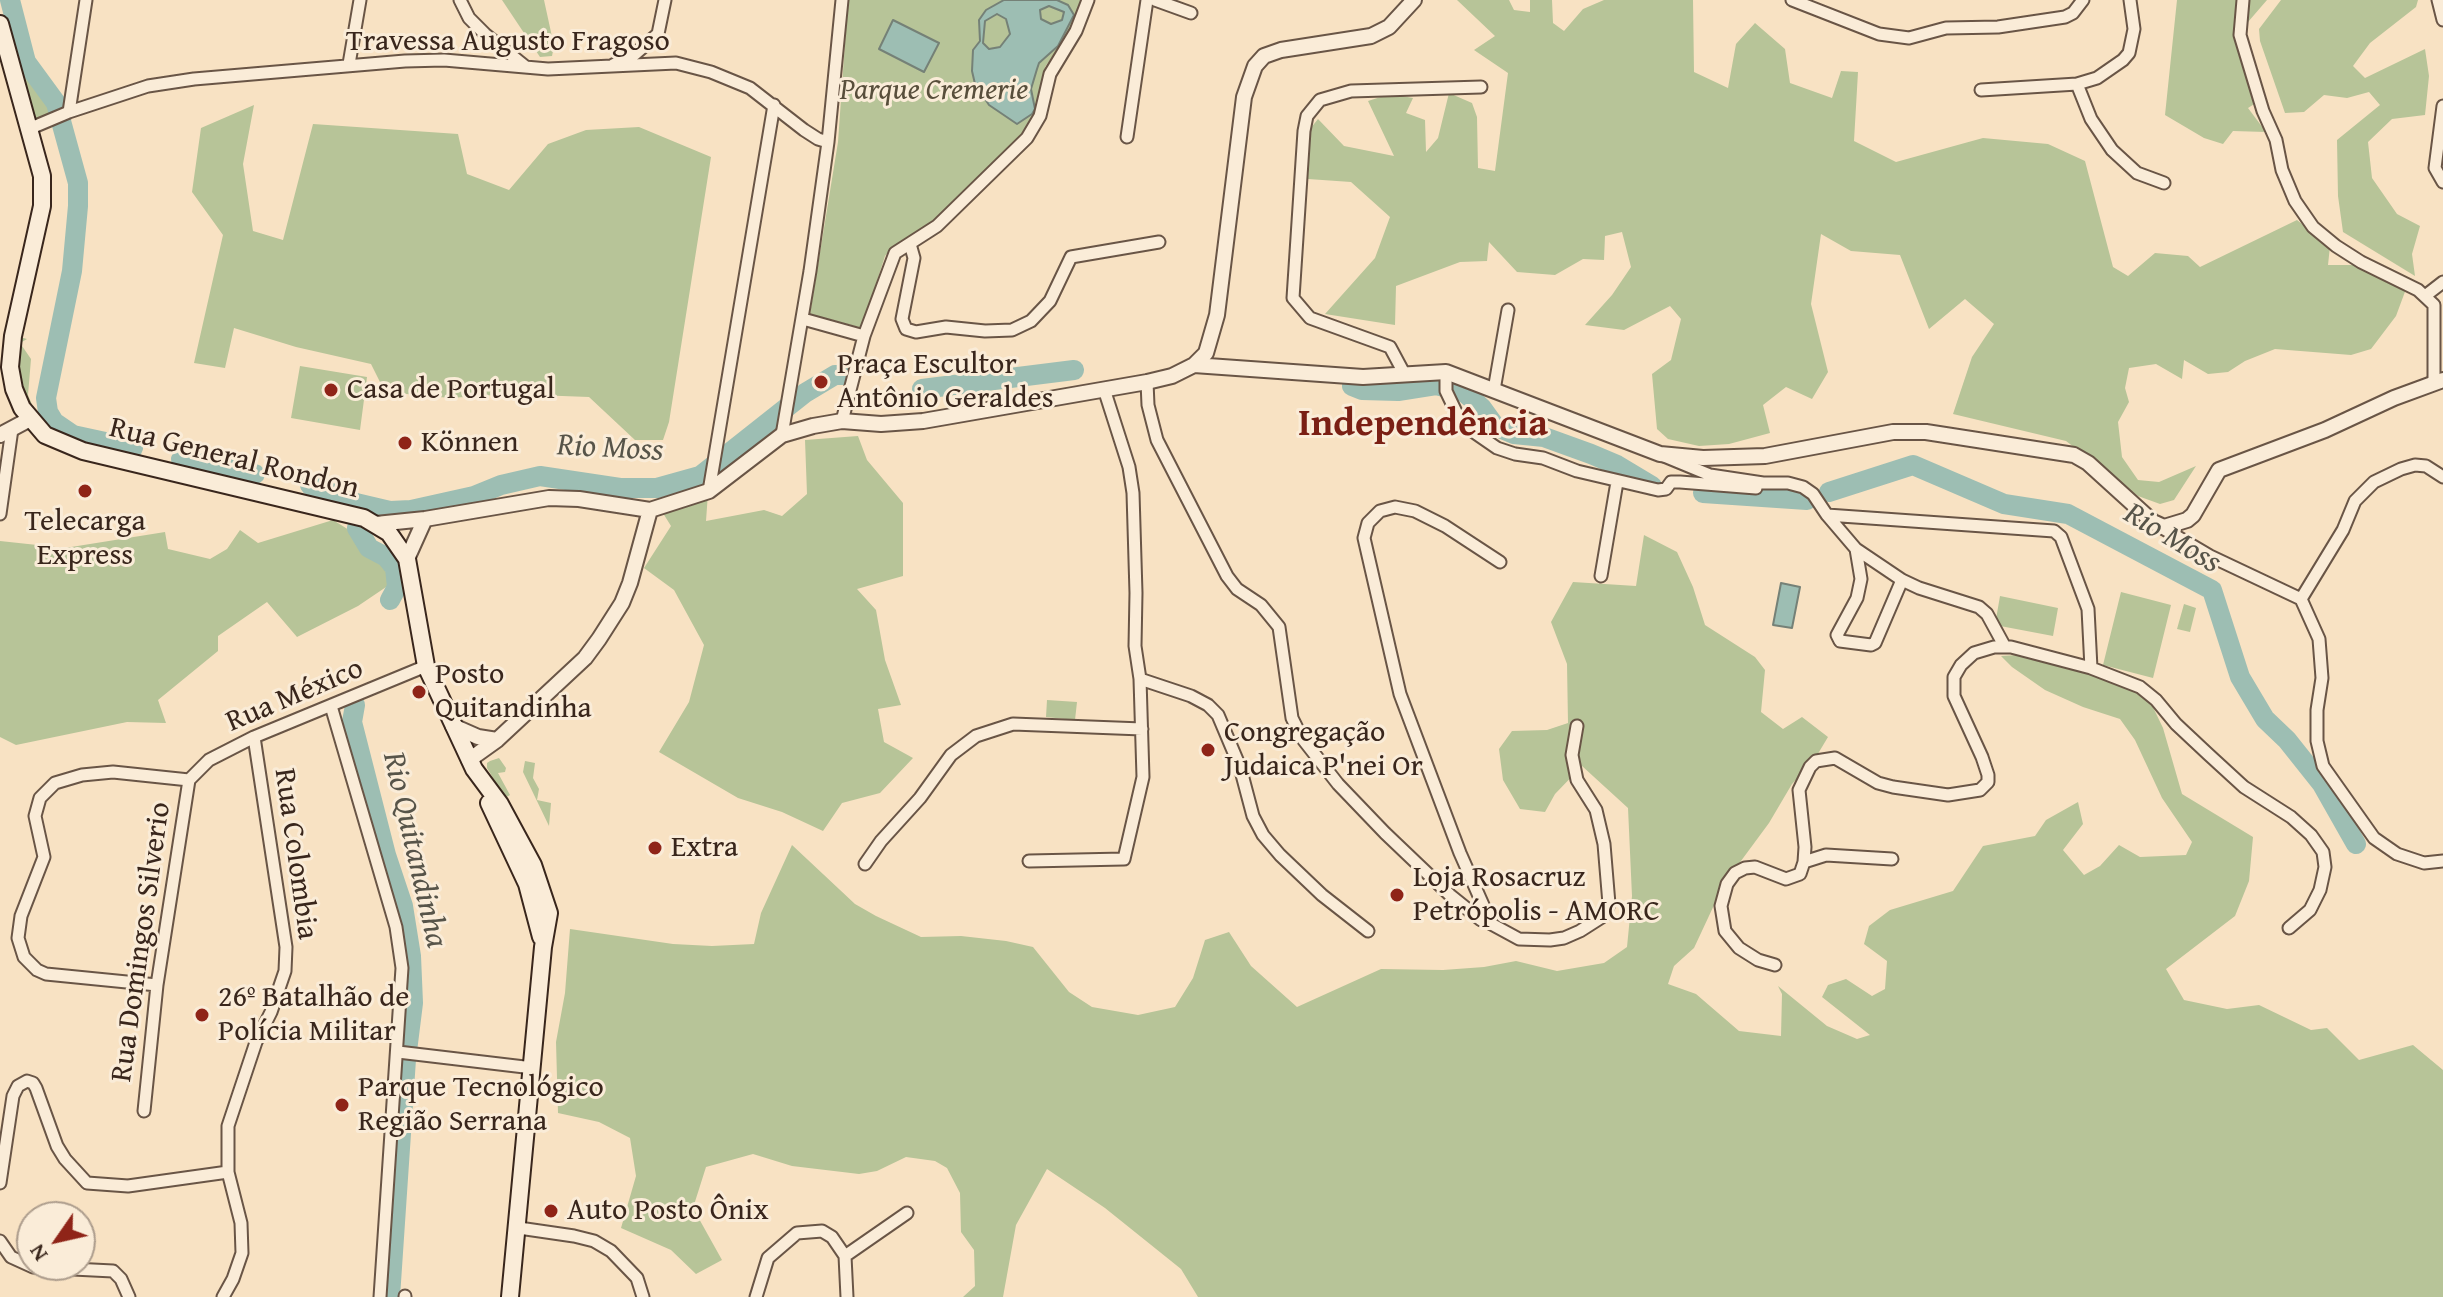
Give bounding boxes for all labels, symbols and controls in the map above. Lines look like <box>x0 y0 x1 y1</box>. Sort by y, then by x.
street label: Travessa Augusto Fragoso <box>346 24 670 60</box>
park label: Parque Cremerie <box>840 73 1028 109</box>
place label: Praça Escultor Antônio Geraldes <box>837 347 1054 418</box>
place label: Casa de Portugal <box>347 372 555 408</box>
marker: Praça Escultor Antônio Geraldes <box>812 373 830 391</box>
marker: Casa de Portugal <box>322 381 340 399</box>
district label: Independência <box>1298 402 1548 448</box>
street label: Rua General Rondon <box>106 411 362 507</box>
place label: Können <box>421 425 519 461</box>
water label: Rio Moss <box>556 427 664 471</box>
marker: Können <box>396 434 414 452</box>
marker: Telecarga Express <box>76 482 94 500</box>
water label: Rio Moss <box>2117 495 2227 583</box>
place label: Telecarga Express <box>24 504 146 574</box>
street label: Rua México <box>221 651 369 741</box>
place label: Posto Quitandinha <box>435 657 592 728</box>
marker: Posto Quitandinha <box>410 683 428 701</box>
place label: Congregação Judaica P'nei Or <box>1224 715 1423 786</box>
marker: Congregação Judaica P'nei Or <box>1199 741 1217 759</box>
water label: Rio Quitandinha <box>373 748 455 952</box>
street label: Rua Colombia <box>265 766 325 942</box>
street label: Rua Domingos Silverio <box>105 800 179 1084</box>
place label: Extra <box>671 830 738 866</box>
marker: Extra <box>646 839 664 857</box>
place label: Loja Rosacruz Petrópolis - AMORC <box>1413 860 1660 930</box>
marker: Loja Rosacruz Petrópolis - AMORC <box>1388 886 1406 904</box>
place label: 26º Batalhão de Polícia Militar <box>218 980 409 1050</box>
marker: 26º Batalhão de Polícia Militar <box>193 1006 211 1024</box>
place label: Parque Tecnológico Região Serrana <box>358 1070 604 1140</box>
marker: Parque Tecnológico Região Serrana <box>333 1096 351 1114</box>
place label: Auto Posto Ônix <box>567 1193 769 1229</box>
north arrow <box>16 1201 96 1281</box>
marker: Auto Posto Ônix <box>542 1202 560 1220</box>
text: N <box>20 1238 55 1268</box>

